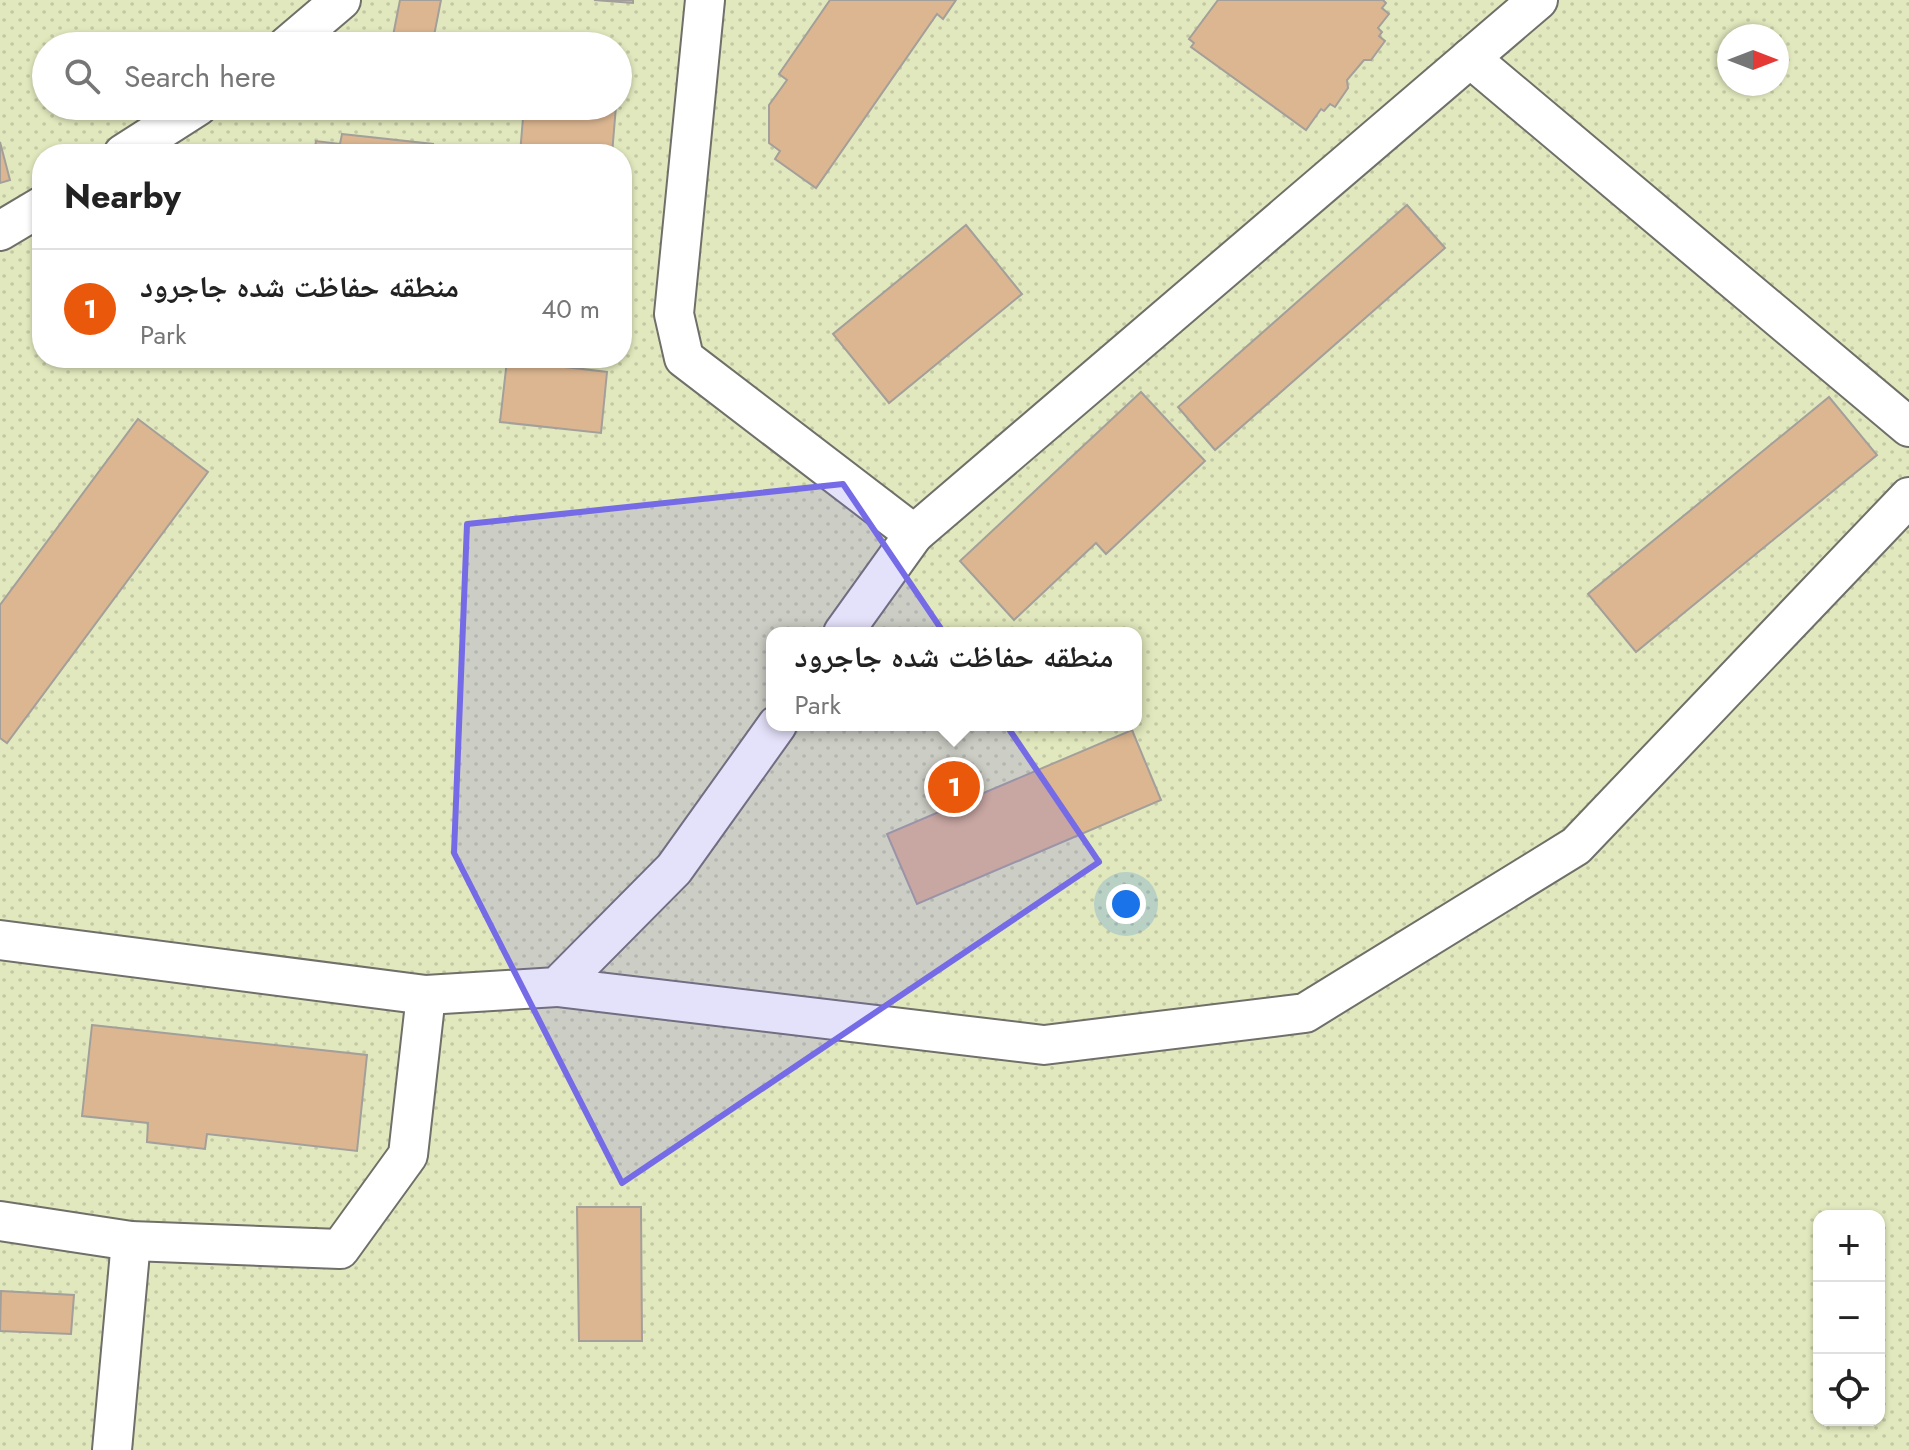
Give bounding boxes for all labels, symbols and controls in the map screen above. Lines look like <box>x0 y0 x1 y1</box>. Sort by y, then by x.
north arrow <box>1717 24 1789 96</box>
search box <box>32 32 632 120</box>
icon: search <box>60 54 104 98</box>
text: Search here <box>124 55 276 98</box>
text: Nearby <box>64 172 181 221</box>
text: منطقه حفاظت شده جاجرود <box>140 265 459 308</box>
text: 1 <box>83 290 97 328</box>
text: 40 m <box>541 290 600 328</box>
text: Park <box>140 316 186 354</box>
popup <box>766 627 1142 731</box>
text: منطقه حفاظت شده جاجرود <box>795 635 1113 678</box>
text: Park <box>795 686 841 724</box>
pin: 1 <box>928 757 980 817</box>
your location <box>1106 884 1146 924</box>
map controls <box>1813 1210 1885 1426</box>
button: + <box>1813 1210 1885 1282</box>
button: − <box>1813 1282 1885 1354</box>
button: locate <box>1813 1354 1885 1426</box>

